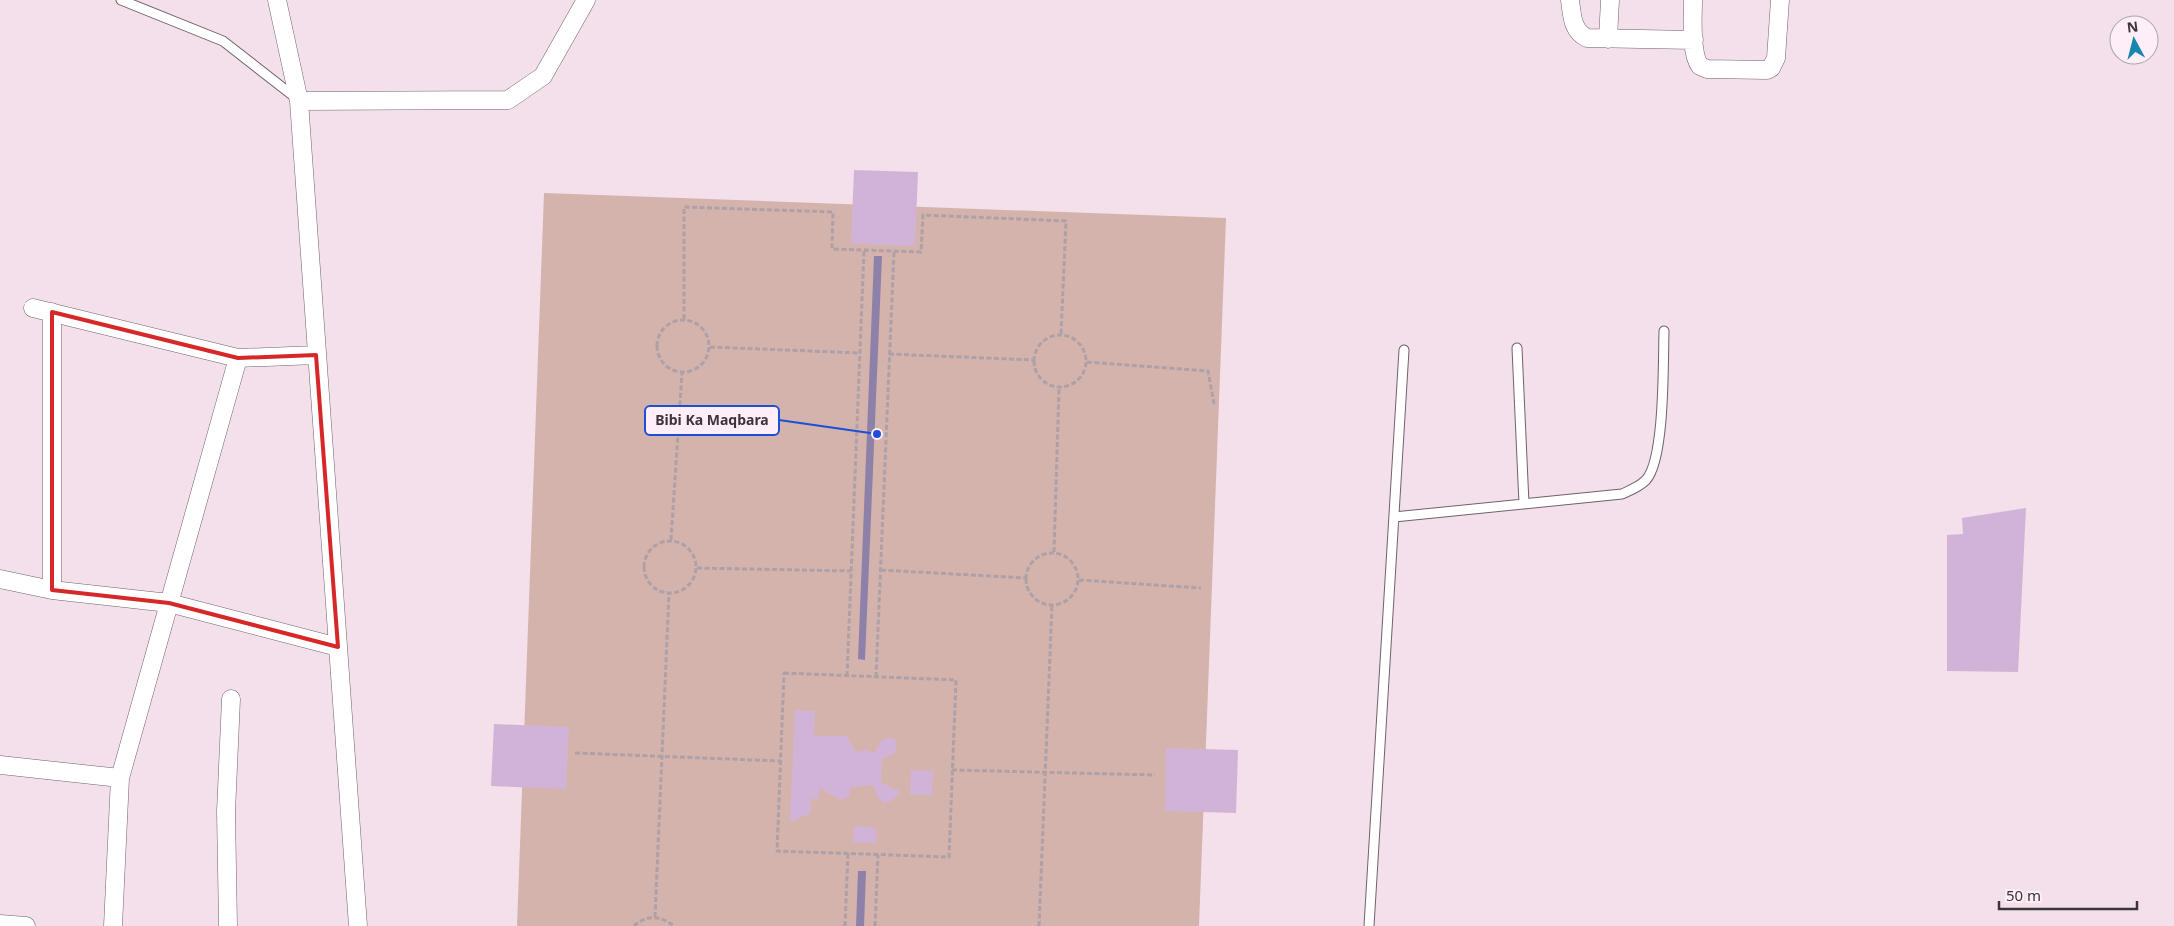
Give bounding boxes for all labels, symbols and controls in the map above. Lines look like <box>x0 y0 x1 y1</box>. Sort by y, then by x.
north arrow <box>2109 15 2159 65</box>
text: N <box>2126 16 2139 37</box>
callout: Bibi Ka Maqbara <box>645 406 779 435</box>
text: Bibi Ka Maqbara <box>655 410 769 429</box>
scale bar <box>1999 878 2136 910</box>
text: 50 m <box>2006 885 2041 905</box>

